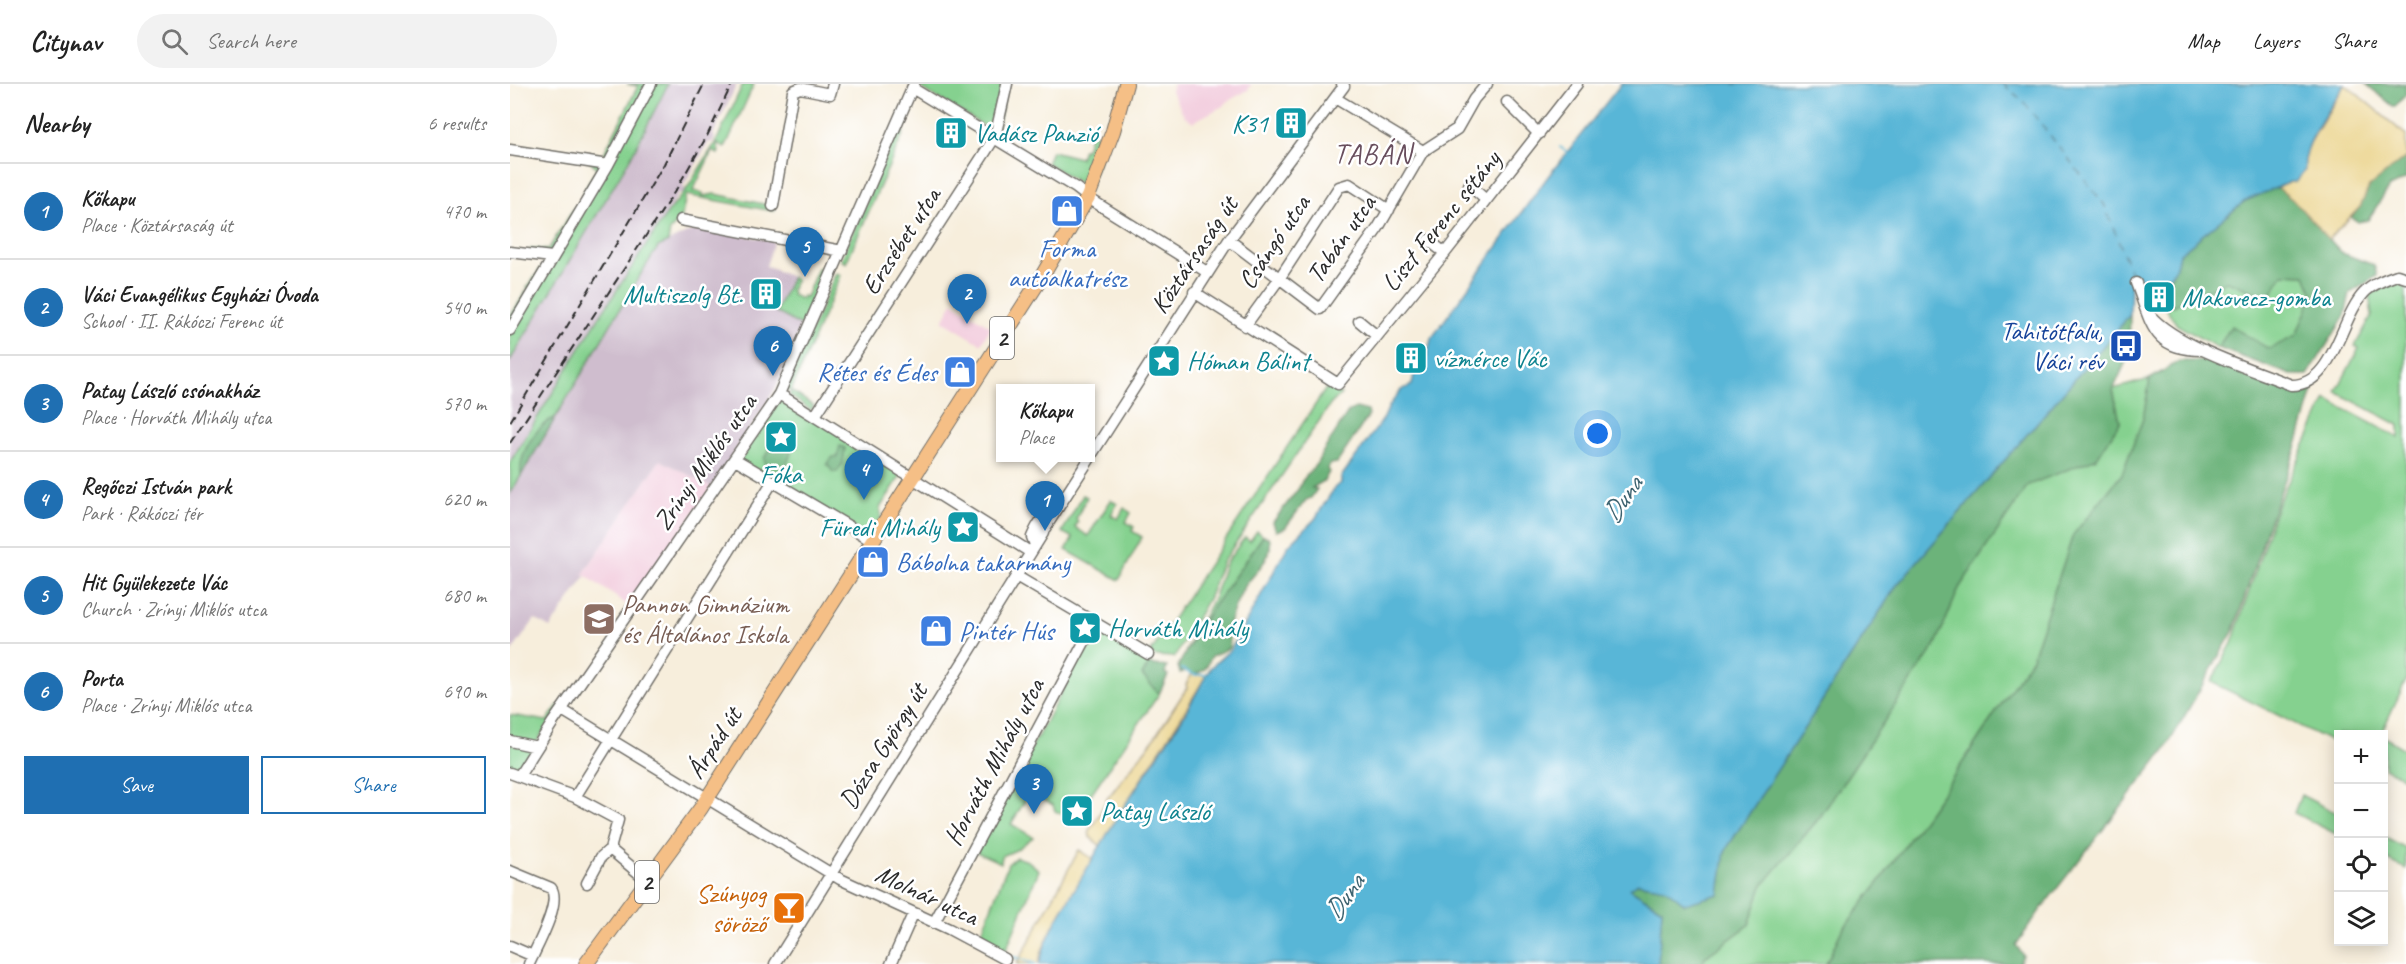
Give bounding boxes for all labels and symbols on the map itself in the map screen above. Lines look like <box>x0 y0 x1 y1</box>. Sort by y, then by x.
building icon: K31 <box>1273 105 1309 141</box>
place label: K31 <box>1232 107 1269 140</box>
building icon: Vadász Panzió <box>933 115 969 151</box>
place label: Vadász Panzió <box>974 117 1102 150</box>
district label: TABÁN <box>1334 136 1415 171</box>
street label: Liszt Ferenc sétány <box>1374 142 1509 298</box>
street label: Erzsébet utca <box>854 179 949 301</box>
street label: Csángó utca <box>1231 187 1318 295</box>
street label: Tabán utca <box>1299 187 1384 289</box>
street label: Köztársaság út <box>1143 188 1246 320</box>
shop icon: Forma autóalkatrész <box>1049 193 1085 229</box>
pin: 5 <box>786 228 824 277</box>
place label: Forma autóalkatrész <box>1008 232 1129 295</box>
pin: 2 <box>948 274 986 324</box>
building icon: Multiszolg Bt. <box>748 276 784 312</box>
place label: Multiszolg Bt. <box>623 278 744 311</box>
building icon: Makovecz-gomba <box>2141 279 2177 315</box>
place label: Makovecz-gomba <box>2182 281 2332 314</box>
place label: Tahitótfalu, Váci rév <box>2001 315 2105 378</box>
road number: 2 <box>990 317 1014 359</box>
pin: 6 <box>754 326 792 376</box>
bus stop icon: Tahitótfalu, Váci rév <box>2108 328 2144 364</box>
building icon: vízmérce Vác <box>1393 340 1429 376</box>
place label: vízmérce Vác <box>1434 342 1548 375</box>
place icon: Hóman Bálint <box>1146 343 1182 379</box>
place label: Hóman Bálint <box>1187 345 1313 378</box>
shop icon: Rétes és Édes <box>942 354 978 390</box>
place label: Rétes és Édes <box>817 356 939 389</box>
street label: Zrínyi Miklós utca <box>646 386 765 536</box>
place icon: Fóka <box>763 419 799 455</box>
your location <box>1583 419 1612 448</box>
pin: 4 <box>844 450 884 500</box>
place label: Fóka <box>760 458 804 491</box>
water label: Duna <box>1594 468 1651 529</box>
pin: 1 <box>1026 482 1064 531</box>
place icon: Füredi Mihály <box>945 509 981 545</box>
place label: Füredi Mihály <box>819 511 942 544</box>
shop icon: Bábolna takarmány <box>855 544 891 580</box>
place label: Bábolna takarmány <box>896 546 1072 579</box>
place label: Pannon Gimnázium és Általános Iskola <box>622 588 791 651</box>
school or university icon: Pannon Gimnázium és Általános Iskola <box>581 601 617 637</box>
place icon: Horváth Mihály <box>1067 610 1103 646</box>
place label: Horváth Mihály <box>1108 612 1250 645</box>
shop icon: Pintér Hús <box>918 613 954 649</box>
place label: Pintér Hús <box>959 615 1056 648</box>
street label: Horváth Mihály utca <box>936 672 1053 851</box>
street label: Dózsa György út <box>831 675 936 815</box>
street label: Árpád út <box>679 699 750 785</box>
pin: 3 <box>1014 764 1054 814</box>
place icon: Patay László <box>1059 793 1095 829</box>
place label: Patay László <box>1100 795 1213 828</box>
street label: Molnár utca <box>870 857 985 934</box>
road number: 2 <box>635 861 659 903</box>
water label: Duna <box>1316 866 1373 927</box>
place label: Szúnyog söröző <box>696 877 770 940</box>
bar icon: Szúnyog söröző <box>771 890 807 926</box>

